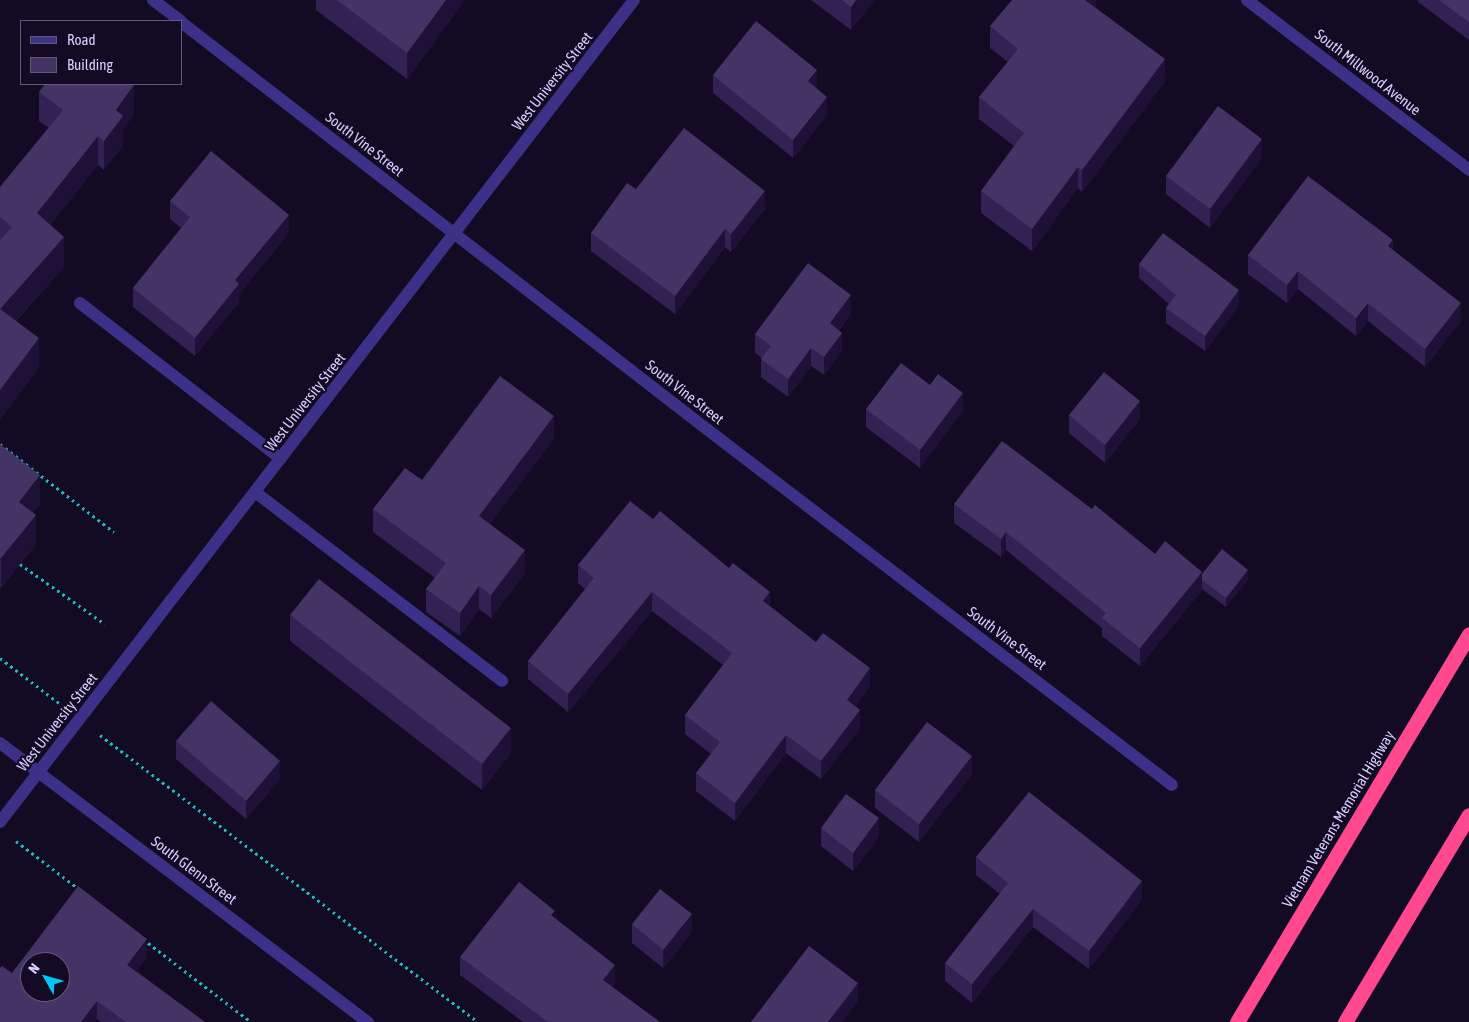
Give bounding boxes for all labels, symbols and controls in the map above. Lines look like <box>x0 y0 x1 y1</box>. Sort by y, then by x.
legend <box>20 20 182 85</box>
street label: South Millwood Avenue <box>1312 25 1424 119</box>
street label: West University Street <box>508 28 596 134</box>
text: Road <box>67 31 96 48</box>
text: Building <box>67 56 113 73</box>
street label: South Vine Street <box>322 108 408 180</box>
street label: West University Street <box>261 349 349 455</box>
street label: South Vine Street <box>642 356 728 428</box>
street label: South Vine Street <box>964 602 1050 674</box>
street label: West University Street <box>13 669 101 775</box>
street label: Vietnam Veterans Memorial Highway <box>1278 727 1398 911</box>
street label: South Glenn Street <box>148 832 240 908</box>
north arrow <box>20 952 70 1002</box>
text: N <box>25 960 43 977</box>

